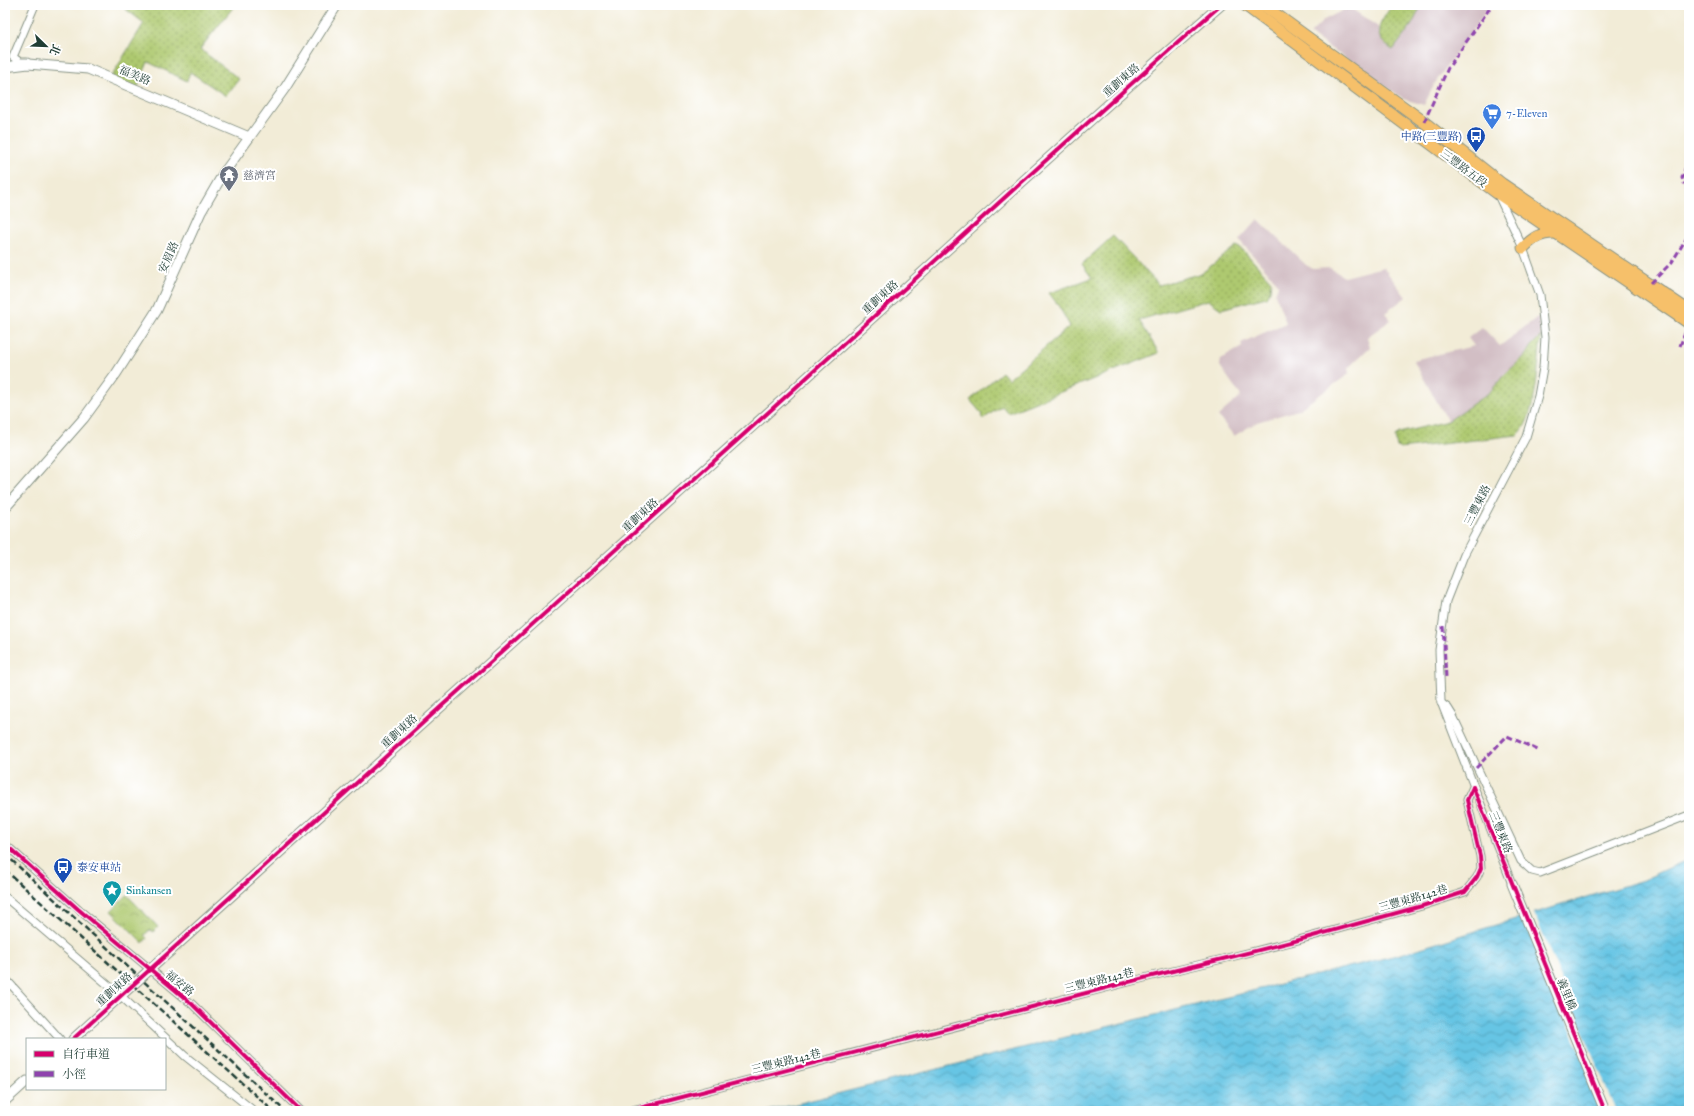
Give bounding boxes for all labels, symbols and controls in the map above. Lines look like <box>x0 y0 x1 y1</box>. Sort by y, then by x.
north arrow <box>26 26 66 66</box>
text: 北 <box>47 42 63 57</box>
street label: 重劃東路 <box>1100 61 1142 100</box>
street label: 福美路 <box>117 63 153 88</box>
supermarket icon: 7-Eleven <box>1481 102 1503 130</box>
place label: 7-Eleven <box>1506 107 1547 120</box>
bus stop icon: 中路(三豐路) <box>1465 125 1487 153</box>
place label: 中路(三豐路) <box>1401 130 1462 143</box>
street label: 三豐路五段 <box>1438 147 1490 190</box>
temple icon: 慈濟宮 <box>218 164 240 192</box>
place label: 慈濟宮 <box>243 169 276 182</box>
street label: 安眉路 <box>156 239 181 275</box>
street label: 重劃東路 <box>860 278 901 317</box>
street label: 三豐東路 <box>1462 483 1493 528</box>
street label: 重劃東路 <box>620 496 661 535</box>
street label: 重劃東路 <box>379 712 420 751</box>
street label: 三豐東路 <box>1486 809 1515 855</box>
bus stop icon: 泰安車站 <box>52 856 74 884</box>
place label: 泰安車站 <box>77 861 121 874</box>
place icon: Sinkansen <box>101 879 123 907</box>
street label: 三豐東路142巷 <box>1377 882 1449 915</box>
place label: Sinkansen <box>126 884 172 897</box>
street label: 三豐東路142巷 <box>1063 966 1135 995</box>
street label: 福安路 <box>163 968 196 999</box>
street label: 重劃東路 <box>94 970 135 1009</box>
street label: 義里橋 <box>1554 976 1579 1012</box>
legend <box>26 1038 166 1090</box>
text: 自行車道 <box>62 1047 110 1061</box>
street label: 三豐東路142巷 <box>750 1047 822 1076</box>
text: 小徑 <box>62 1067 86 1081</box>

